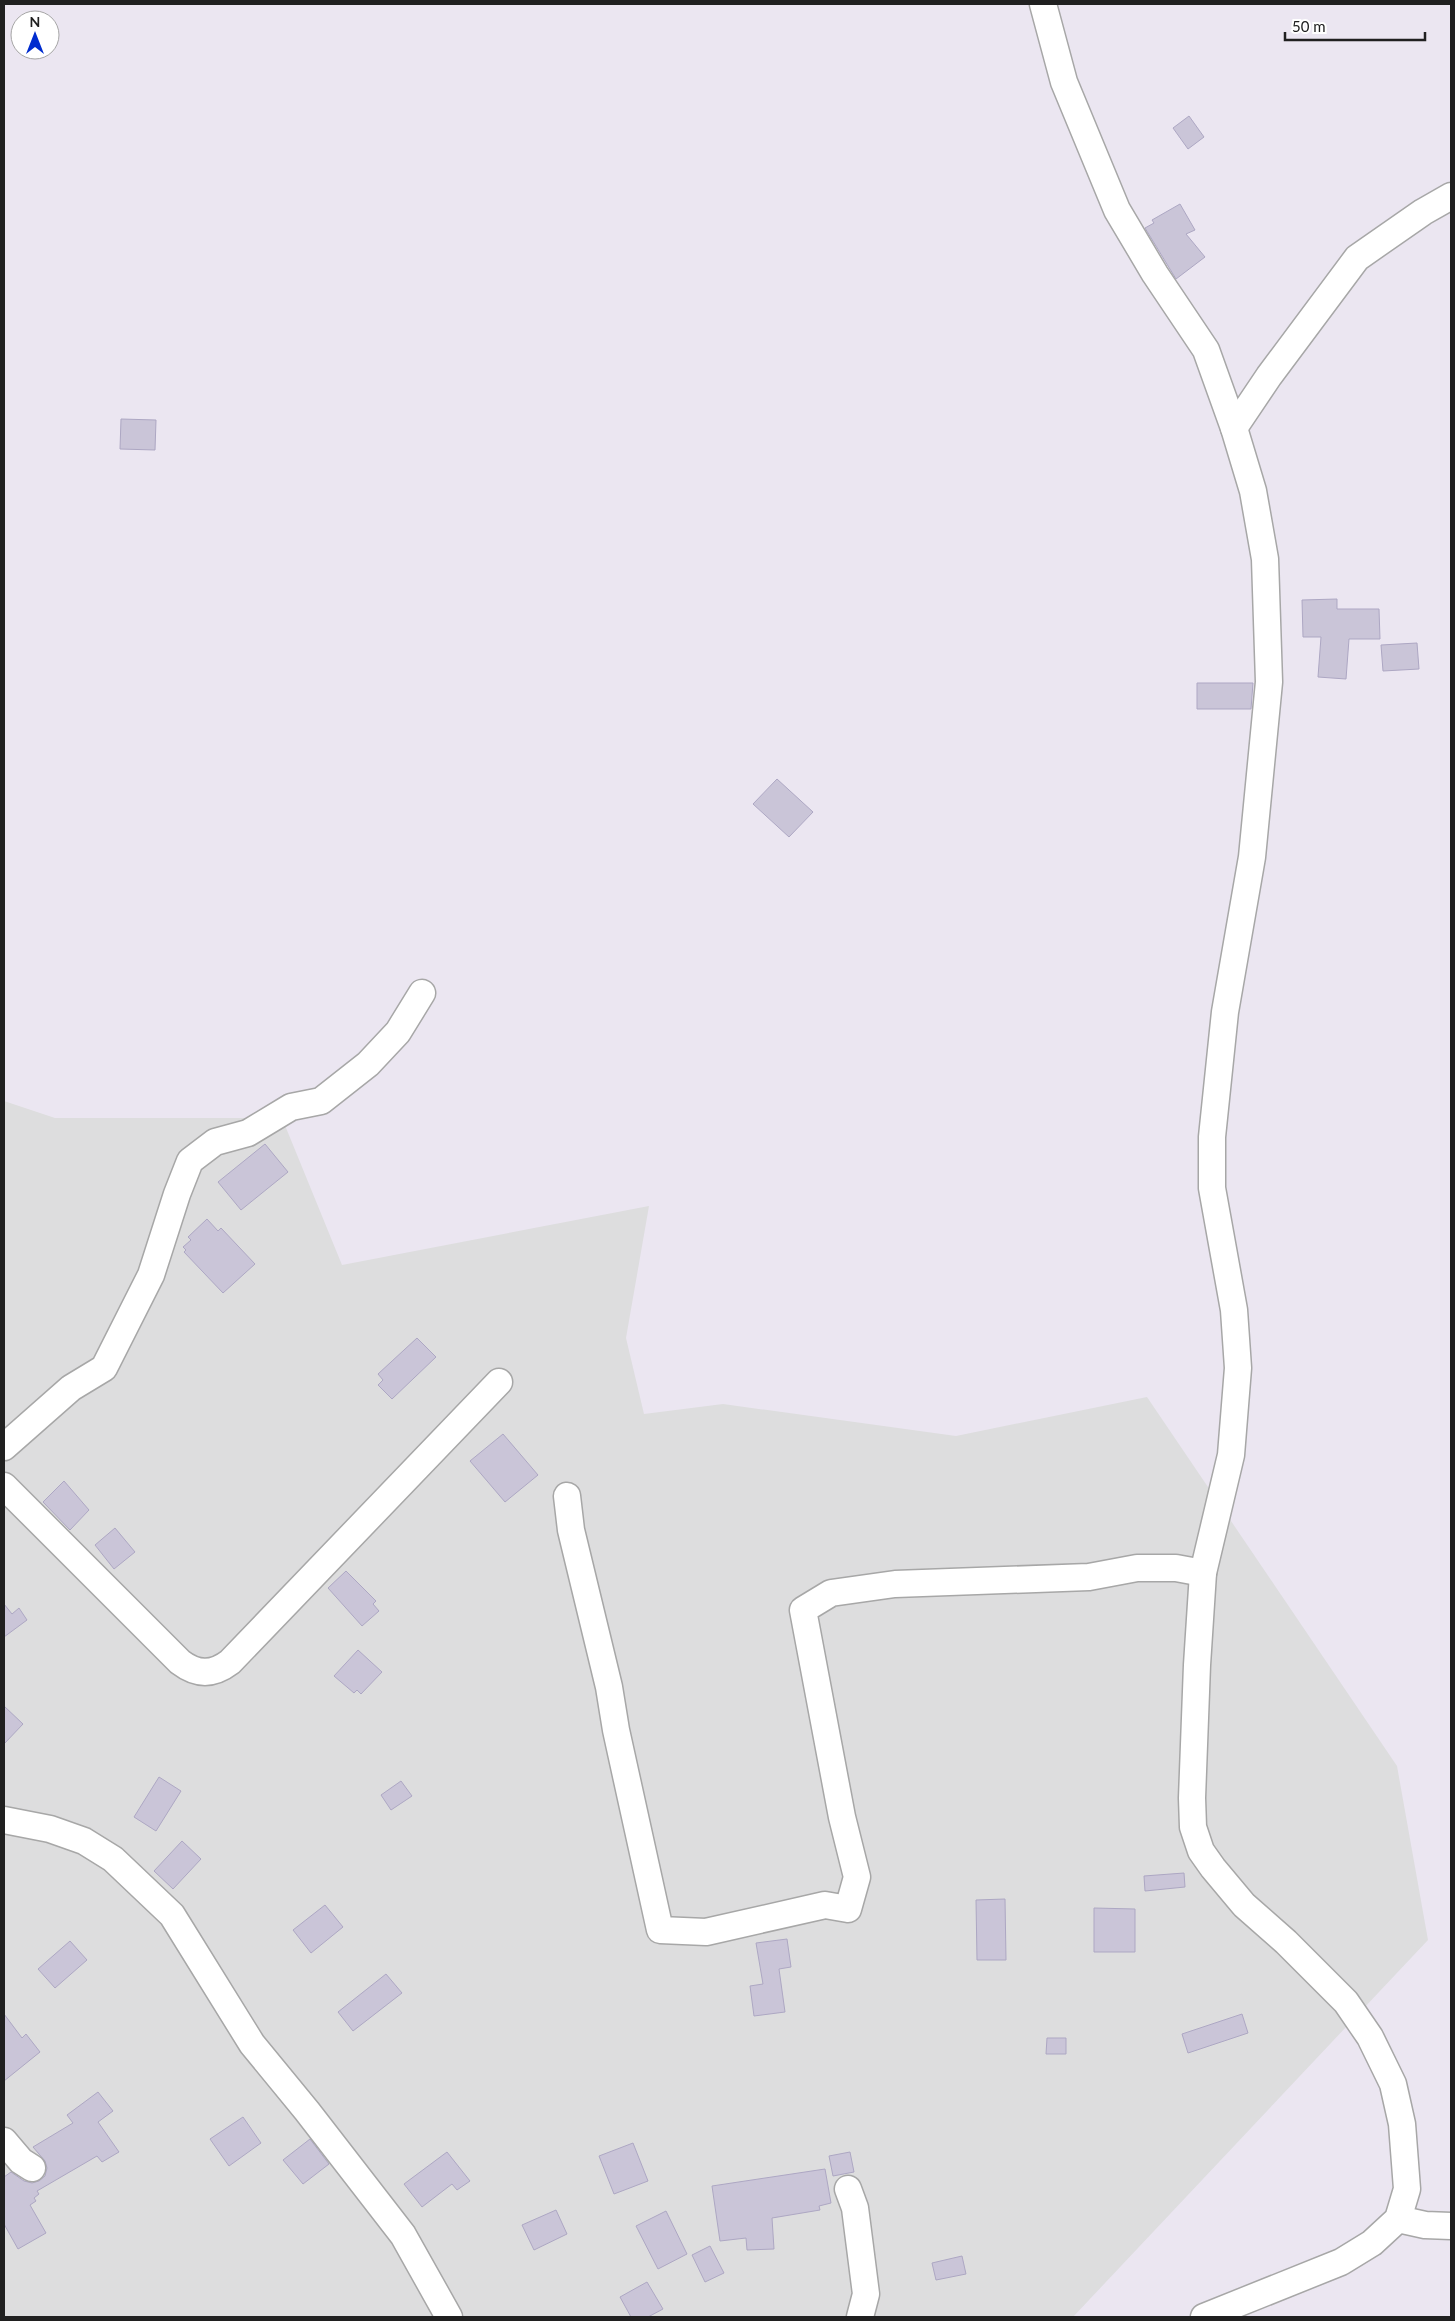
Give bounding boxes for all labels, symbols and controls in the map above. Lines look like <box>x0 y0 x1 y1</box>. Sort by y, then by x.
north arrow <box>10 10 60 60</box>
scale bar <box>1285 10 1425 42</box>
text: N <box>30 13 40 30</box>
text: 50 m <box>1292 17 1326 35</box>

